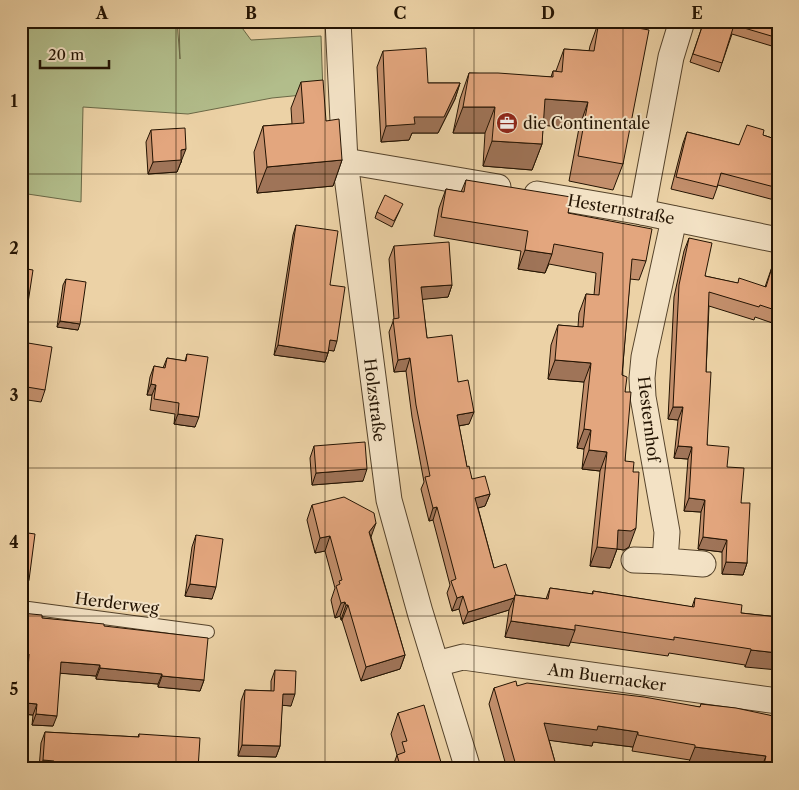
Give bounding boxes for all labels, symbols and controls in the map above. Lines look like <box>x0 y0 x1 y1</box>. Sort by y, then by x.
text: A <box>95 3 109 23</box>
text: B <box>245 3 257 23</box>
text: C <box>394 3 406 23</box>
text: D <box>541 3 555 23</box>
text: E <box>691 3 703 23</box>
scale bar <box>40 38 109 70</box>
text: 20 m <box>48 45 84 64</box>
text: 1 <box>10 91 18 111</box>
office icon: die Continentale <box>495 111 519 135</box>
place label: die Continentale <box>523 113 650 133</box>
street label: Hesternstraße <box>566 190 676 228</box>
text: 2 <box>9 238 19 258</box>
street label: Holzstraße <box>360 357 390 443</box>
street label: Hesternhof <box>634 375 664 465</box>
text: 3 <box>9 385 19 405</box>
text: 4 <box>9 532 19 552</box>
street label: Herderweg <box>74 588 161 618</box>
street label: Am Buernacker <box>546 659 668 695</box>
text: 5 <box>10 679 19 699</box>

